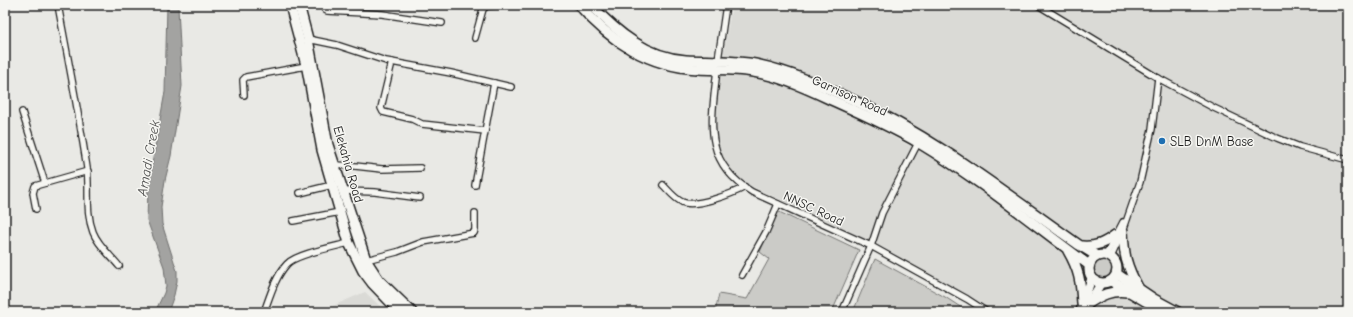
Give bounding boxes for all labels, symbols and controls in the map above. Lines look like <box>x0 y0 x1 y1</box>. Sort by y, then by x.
street label: Garrison Road <box>810 72 890 119</box>
water label: Amadi Creek <box>133 119 164 198</box>
street label: Elekahia Road <box>330 124 367 204</box>
place label: SLB DnM Base <box>1170 134 1254 149</box>
marker: SLB DnM Base <box>1157 136 1167 146</box>
street label: NNSC Road <box>781 188 846 229</box>

